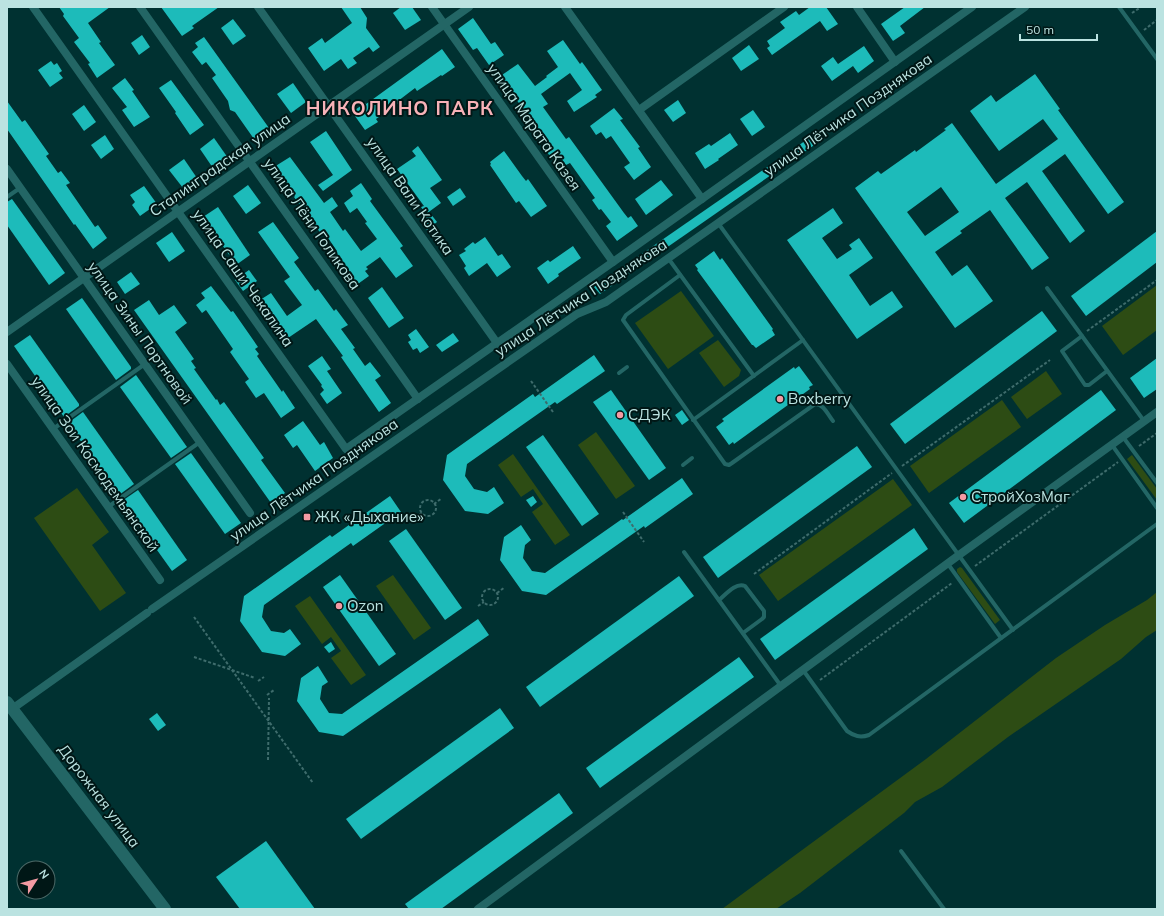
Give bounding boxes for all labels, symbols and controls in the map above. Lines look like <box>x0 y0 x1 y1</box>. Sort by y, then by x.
scale bar <box>1020 16 1097 42</box>
text: 50 m <box>1026 22 1054 37</box>
street label: улица Лётчика Позднякова <box>760 49 936 180</box>
street label: улица Марата Казея <box>483 59 586 194</box>
district label: НИКОЛИНО ПАРК <box>306 96 494 120</box>
street label: Сталинградская улица <box>146 109 294 220</box>
street label: улица Вали Котика <box>362 133 458 259</box>
street label: улица Лёни Голикова <box>260 154 365 293</box>
street label: улица Саши Чекалина <box>189 205 298 350</box>
street label: улица Лётчика Позднякова <box>491 235 670 360</box>
street label: улица Зины Портновой <box>84 258 197 408</box>
street label: улица Зои Космодемьянской <box>27 372 163 555</box>
place label: Boxberry <box>788 389 851 408</box>
marker: Boxberry <box>775 394 785 404</box>
place label: СДЭК <box>628 405 671 424</box>
marker: СДЭК <box>615 410 625 420</box>
street label: улица Лётчика Позднякова <box>226 414 402 545</box>
place label: СтройХозМаг <box>971 487 1070 506</box>
marker: СтройХозМаг <box>958 492 968 502</box>
place label: ЖК «Дыхание» <box>315 507 424 526</box>
marker: ЖК «Дыхание» <box>302 512 312 522</box>
place label: Ozon <box>347 596 384 615</box>
marker: Ozon <box>334 601 344 611</box>
street label: Дорожная улица <box>54 740 145 851</box>
north arrow <box>16 860 56 900</box>
text: N <box>36 867 52 882</box>

